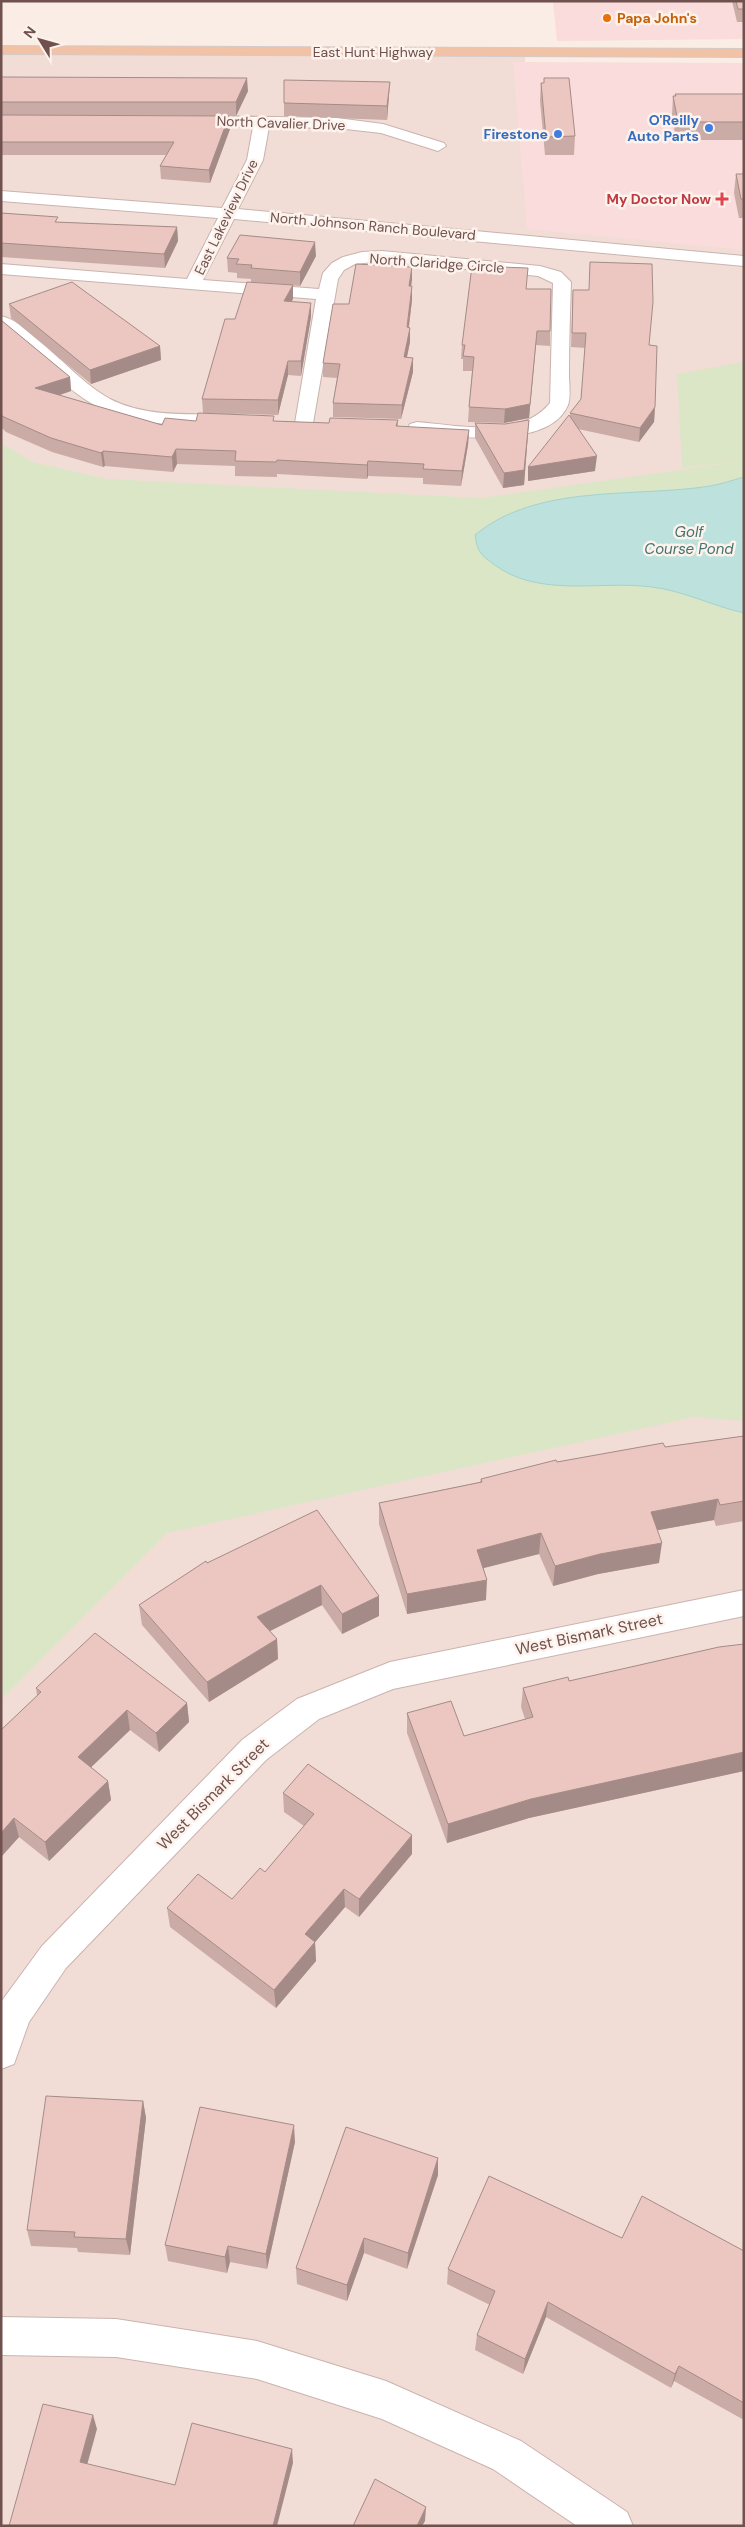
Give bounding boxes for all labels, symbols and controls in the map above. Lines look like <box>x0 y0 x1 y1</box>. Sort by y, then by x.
place label: Papa John's <box>617 9 697 27</box>
marker: Papa John's <box>601 12 613 24</box>
north arrow <box>15 15 65 65</box>
text: N <box>19 23 40 42</box>
street label: East Hunt Highway <box>313 43 434 61</box>
place label: O'Reilly Auto Parts <box>627 111 700 145</box>
street label: North Cavalier Drive <box>216 112 346 134</box>
marker: O'Reilly Auto Parts <box>703 122 715 134</box>
place label: Firestone <box>484 125 548 143</box>
marker: Firestone <box>552 128 564 140</box>
street label: East Lakeview Drive <box>190 156 262 278</box>
place label: My Doctor Now <box>607 190 712 208</box>
marker: My Doctor Now <box>715 192 729 206</box>
street label: North Johnson Ranch Boulevard <box>269 208 477 244</box>
street label: North Claridge Circle <box>369 249 505 277</box>
water label: Golf Course Pond <box>644 522 734 559</box>
street label: West Bismark Street <box>513 1608 665 1660</box>
street label: West Bismark Street <box>153 1734 273 1854</box>

